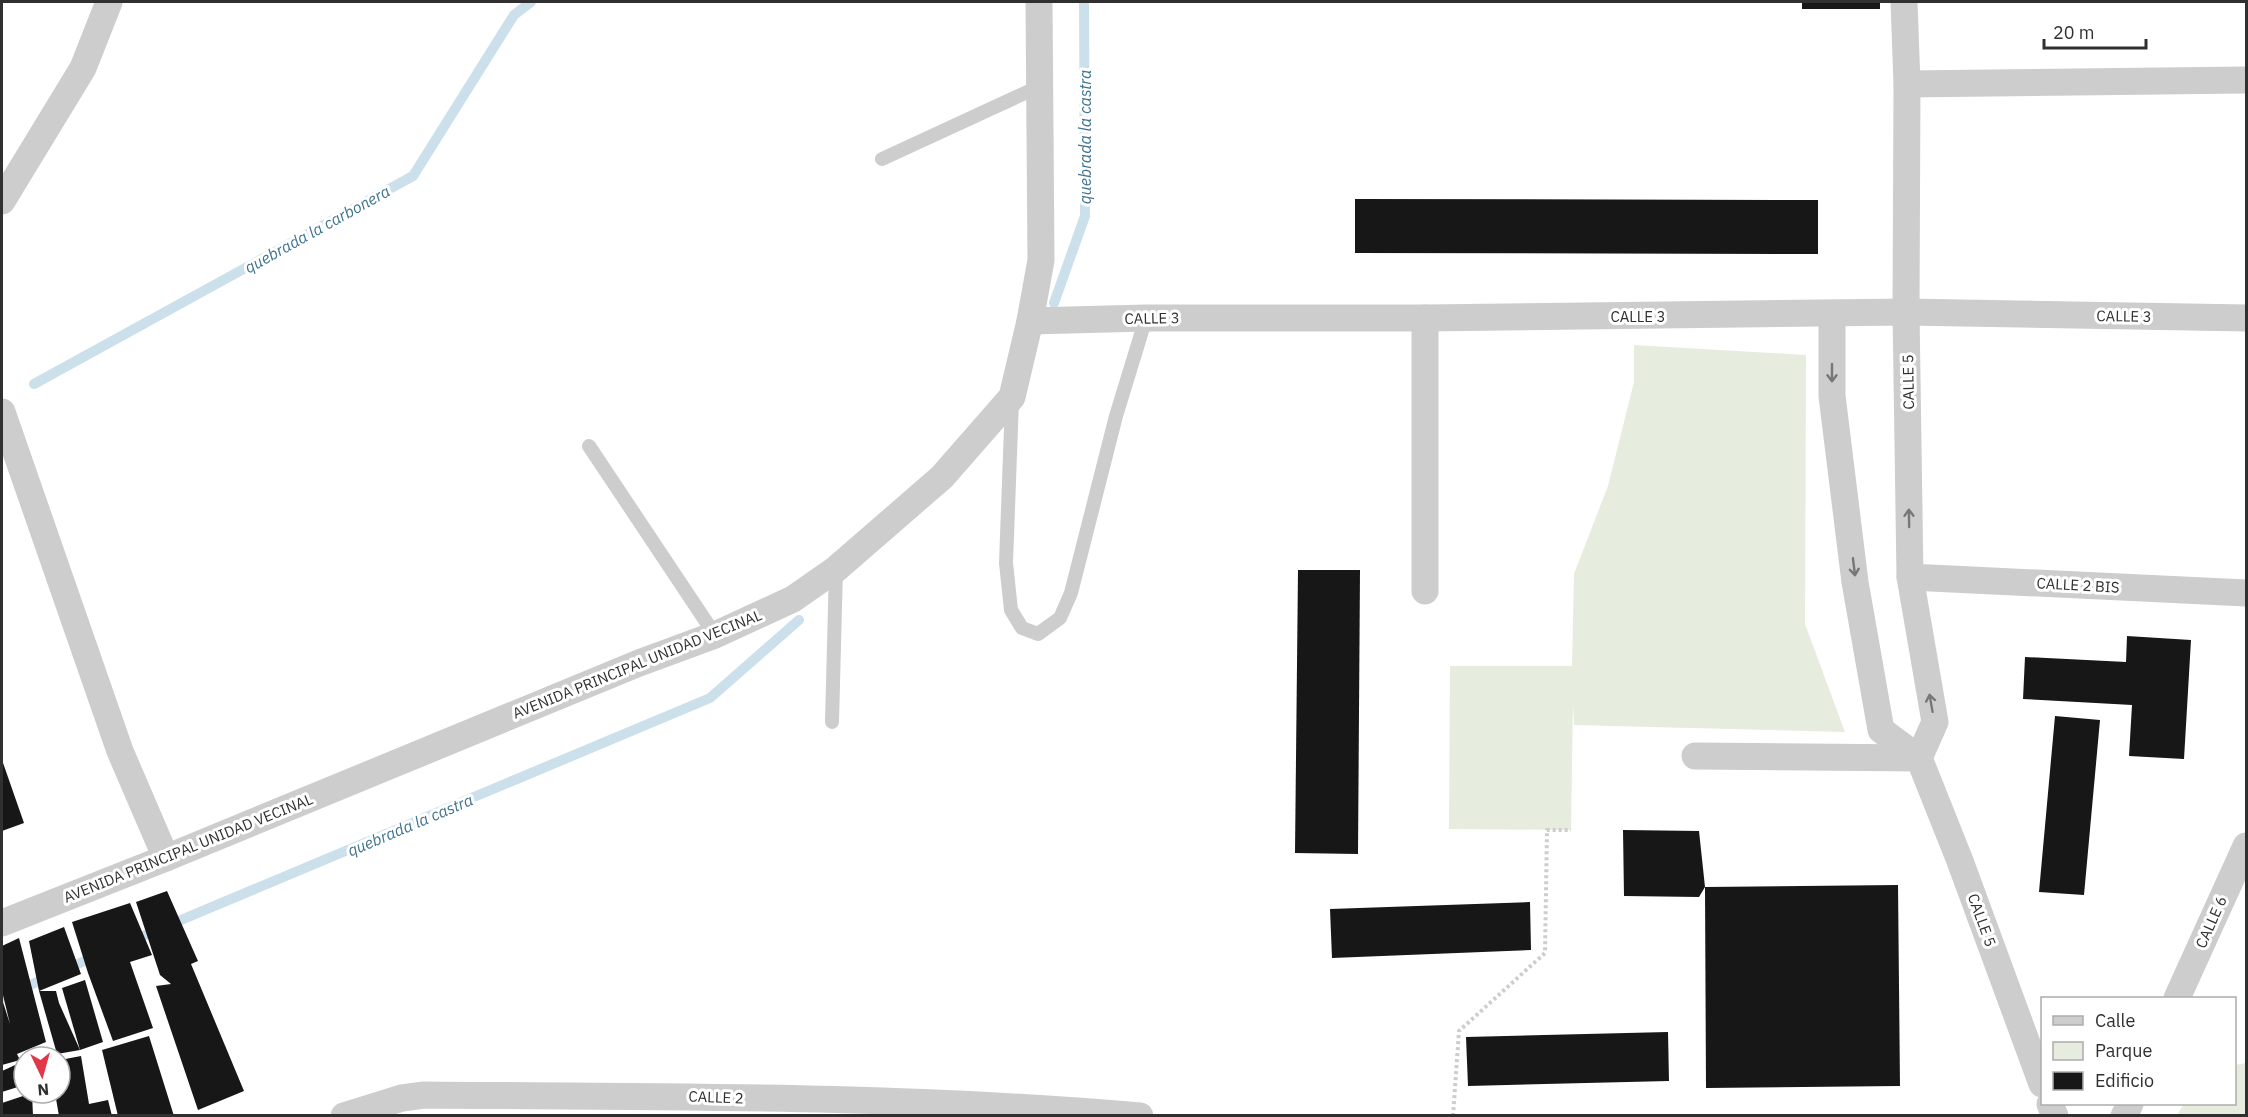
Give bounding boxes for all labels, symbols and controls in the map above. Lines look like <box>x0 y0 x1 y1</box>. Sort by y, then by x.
scale bar <box>2044 12 2146 50</box>
text: 20 m <box>2053 21 2095 44</box>
water label: quebrada la castra <box>1075 70 1095 204</box>
water label: quebrada la carbonera <box>241 181 393 277</box>
street label: CALLE 3 <box>2096 306 2152 326</box>
street label: CALLE 3 <box>1610 307 1666 326</box>
street label: CALLE 3 <box>1124 308 1180 328</box>
street label: CALLE 5 <box>1898 354 1918 410</box>
one-way arrow <box>1826 362 1838 382</box>
one-way arrow <box>1904 509 1915 529</box>
one-way arrow <box>1848 556 1859 576</box>
street label: CALLE 2 BIS <box>2036 573 2120 597</box>
street label: AVENIDA PRINCIPAL UNIDAD VECINAL <box>510 605 765 723</box>
one-way arrow <box>1926 693 1937 713</box>
street label: AVENIDA PRINCIPAL UNIDAD VECINAL <box>61 789 316 907</box>
water label: quebrada la castra <box>344 789 476 861</box>
street label: CALLE 5 <box>1964 891 2000 949</box>
street label: CALLE 6 <box>2191 893 2231 951</box>
legend <box>2041 997 2236 1105</box>
text: Calle <box>2095 1009 2135 1032</box>
text: Parque <box>2095 1039 2153 1062</box>
north arrow <box>12 1045 72 1105</box>
text: Edificio <box>2095 1069 2154 1092</box>
text: N <box>37 1079 50 1100</box>
street label: CALLE 2 <box>688 1087 744 1107</box>

